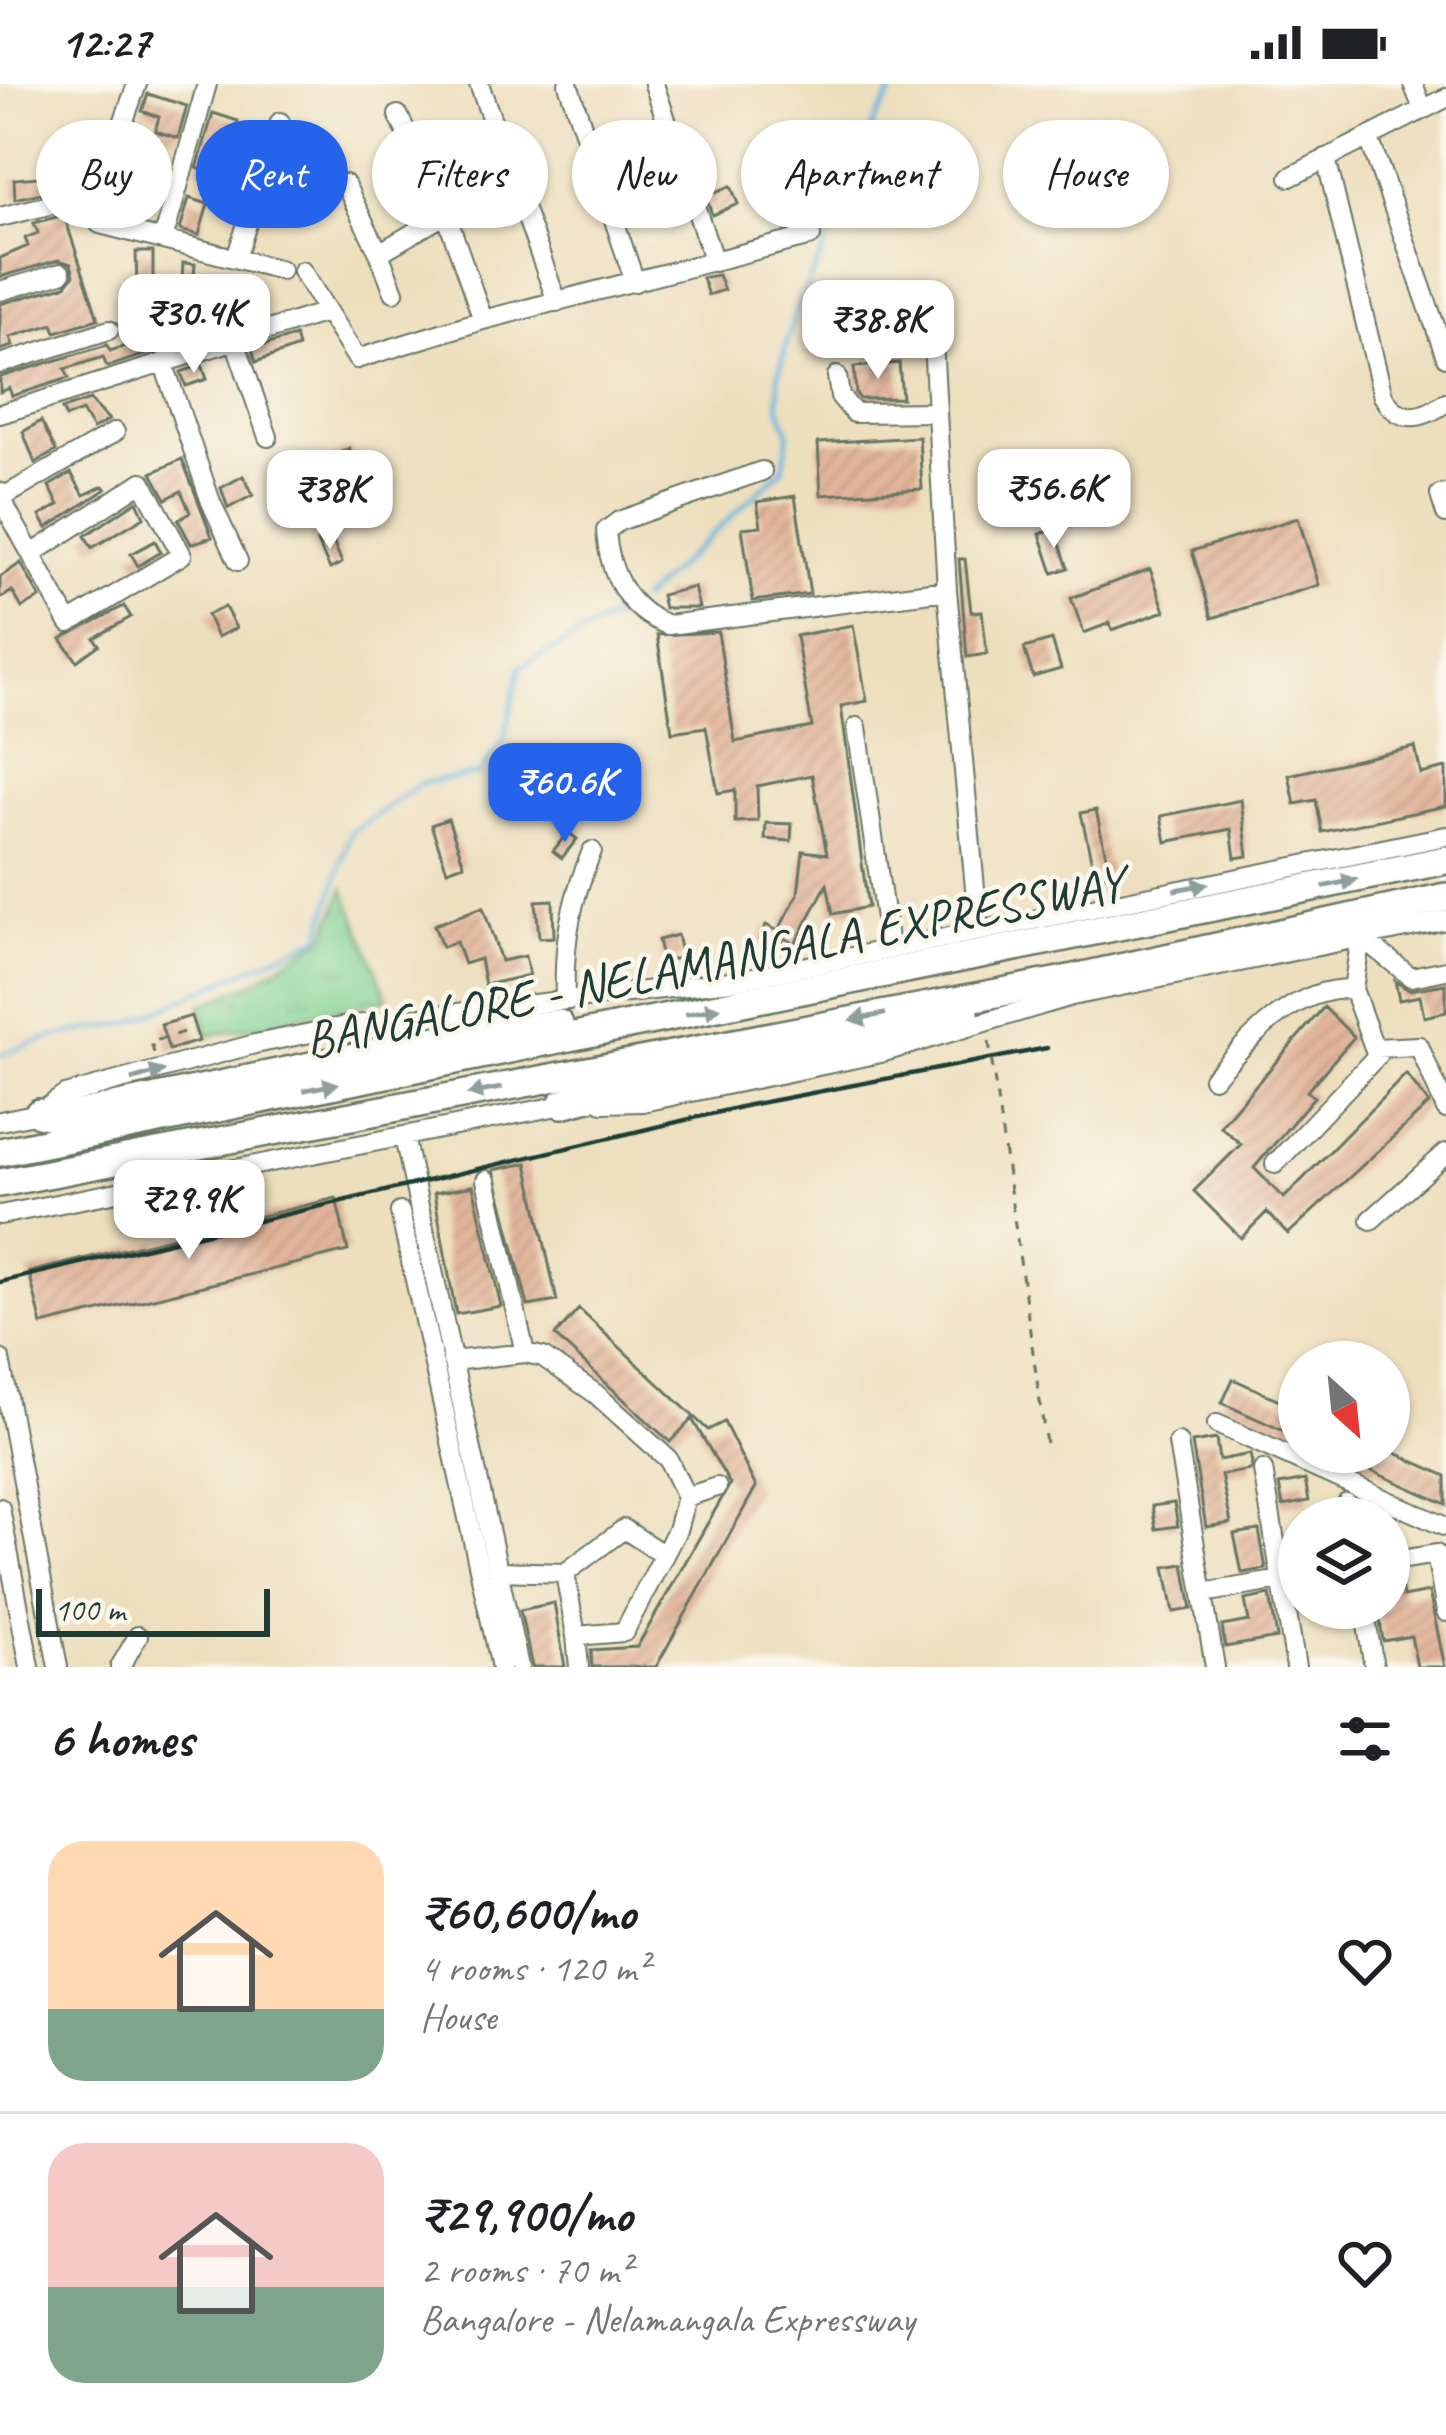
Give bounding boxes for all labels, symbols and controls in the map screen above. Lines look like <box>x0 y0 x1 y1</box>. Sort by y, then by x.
text: 12:27 <box>60 14 150 71</box>
chip: Buy <box>36 120 172 228</box>
chip: Rent <box>196 120 348 228</box>
chip: Filters <box>372 120 548 228</box>
chip: New <box>572 120 717 228</box>
chip: Apartment <box>741 120 979 228</box>
chip: House <box>1003 120 1169 228</box>
pin: ₹30.4K <box>96 274 292 376</box>
pin: ₹38.8K <box>780 280 976 382</box>
text: ₹30.4K <box>145 288 243 337</box>
text: ₹38.8K <box>829 294 927 343</box>
pin: ₹56.6K <box>956 449 1152 551</box>
pin: ₹38K <box>259 450 401 552</box>
text: ₹56.6K <box>1005 463 1103 512</box>
text: ₹38K <box>294 464 366 513</box>
pin: ₹60.6K <box>467 743 663 845</box>
text: ₹60.6K <box>515 757 615 806</box>
street label: BANGALORE - NELAMANGALA EXPRESSWAY <box>299 848 1138 1072</box>
one-way arrow <box>1322 873 1359 892</box>
one-way arrow <box>1173 877 1210 896</box>
one-way arrow <box>685 1001 722 1020</box>
one-way arrow <box>849 1008 886 1027</box>
one-way arrow <box>130 1065 166 1083</box>
one-way arrow <box>302 1077 340 1096</box>
one-way arrow <box>466 1082 503 1101</box>
pin: ₹29.9K <box>91 1160 287 1262</box>
text: ₹29.9K <box>141 1174 237 1223</box>
north arrow <box>1278 1341 1410 1473</box>
map controls <box>1278 1341 1410 1629</box>
button: layers <box>1278 1497 1410 1629</box>
scale bar <box>36 1583 270 1636</box>
text: 100 m <box>54 1589 125 1631</box>
icon: filters <box>1332 1706 1398 1772</box>
text: 6 homes <box>48 1707 193 1771</box>
text: ₹60,600/mo <box>420 1880 635 1944</box>
icon: home <box>144 1889 288 2033</box>
icon: heart <box>1332 1928 1398 1994</box>
text: 4 rooms · 120 m² <box>420 1944 648 1993</box>
text: House <box>420 1993 496 2042</box>
text: ₹29,900/mo <box>420 2182 632 2246</box>
icon: home <box>144 2191 288 2335</box>
icon: heart <box>1332 2230 1398 2296</box>
text: 2 rooms · 70 m² <box>420 2246 631 2295</box>
text: Bangalore - Nelamangala Expressway <box>420 2295 915 2344</box>

